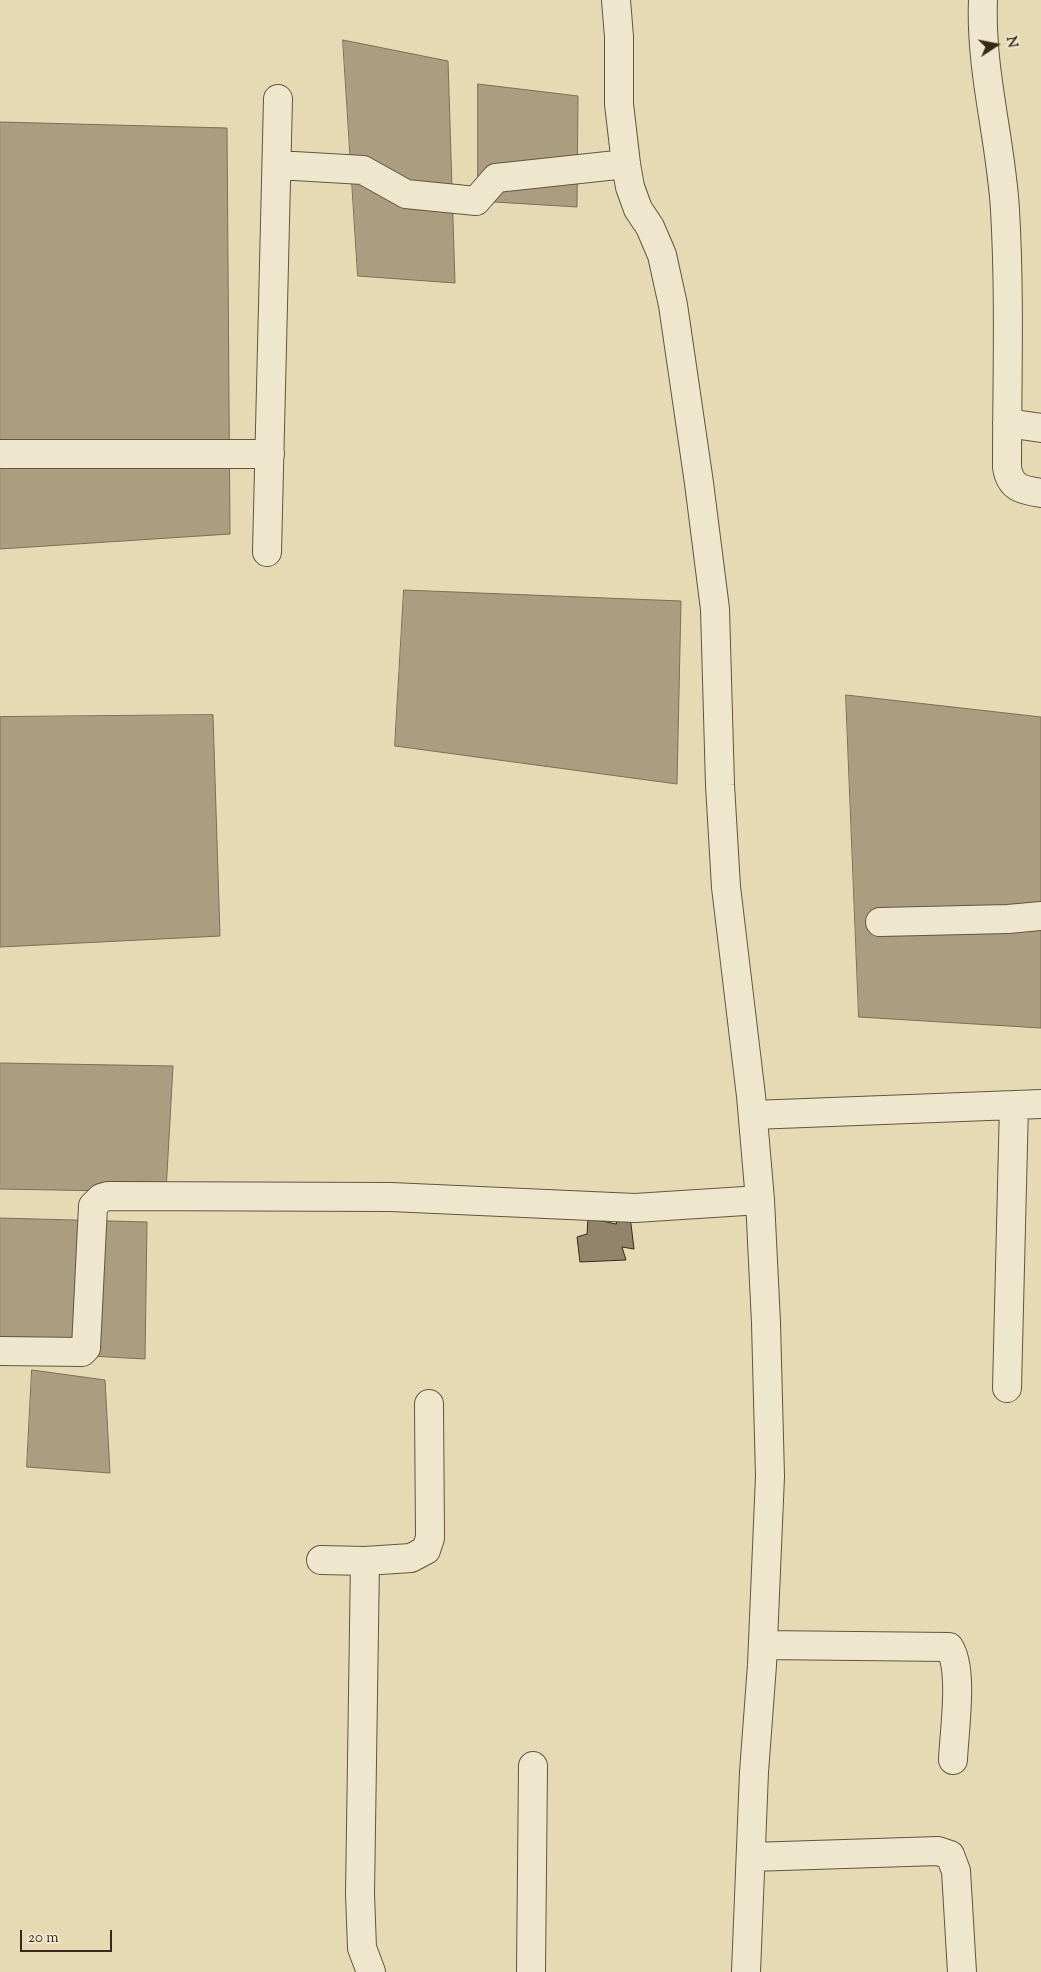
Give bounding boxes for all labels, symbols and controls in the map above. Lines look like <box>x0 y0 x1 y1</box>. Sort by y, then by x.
north arrow <box>971 20 1021 70</box>
text: N <box>1000 35 1022 50</box>
scale bar <box>22 1920 115 1952</box>
text: 20 m <box>28 1928 59 1949</box>

